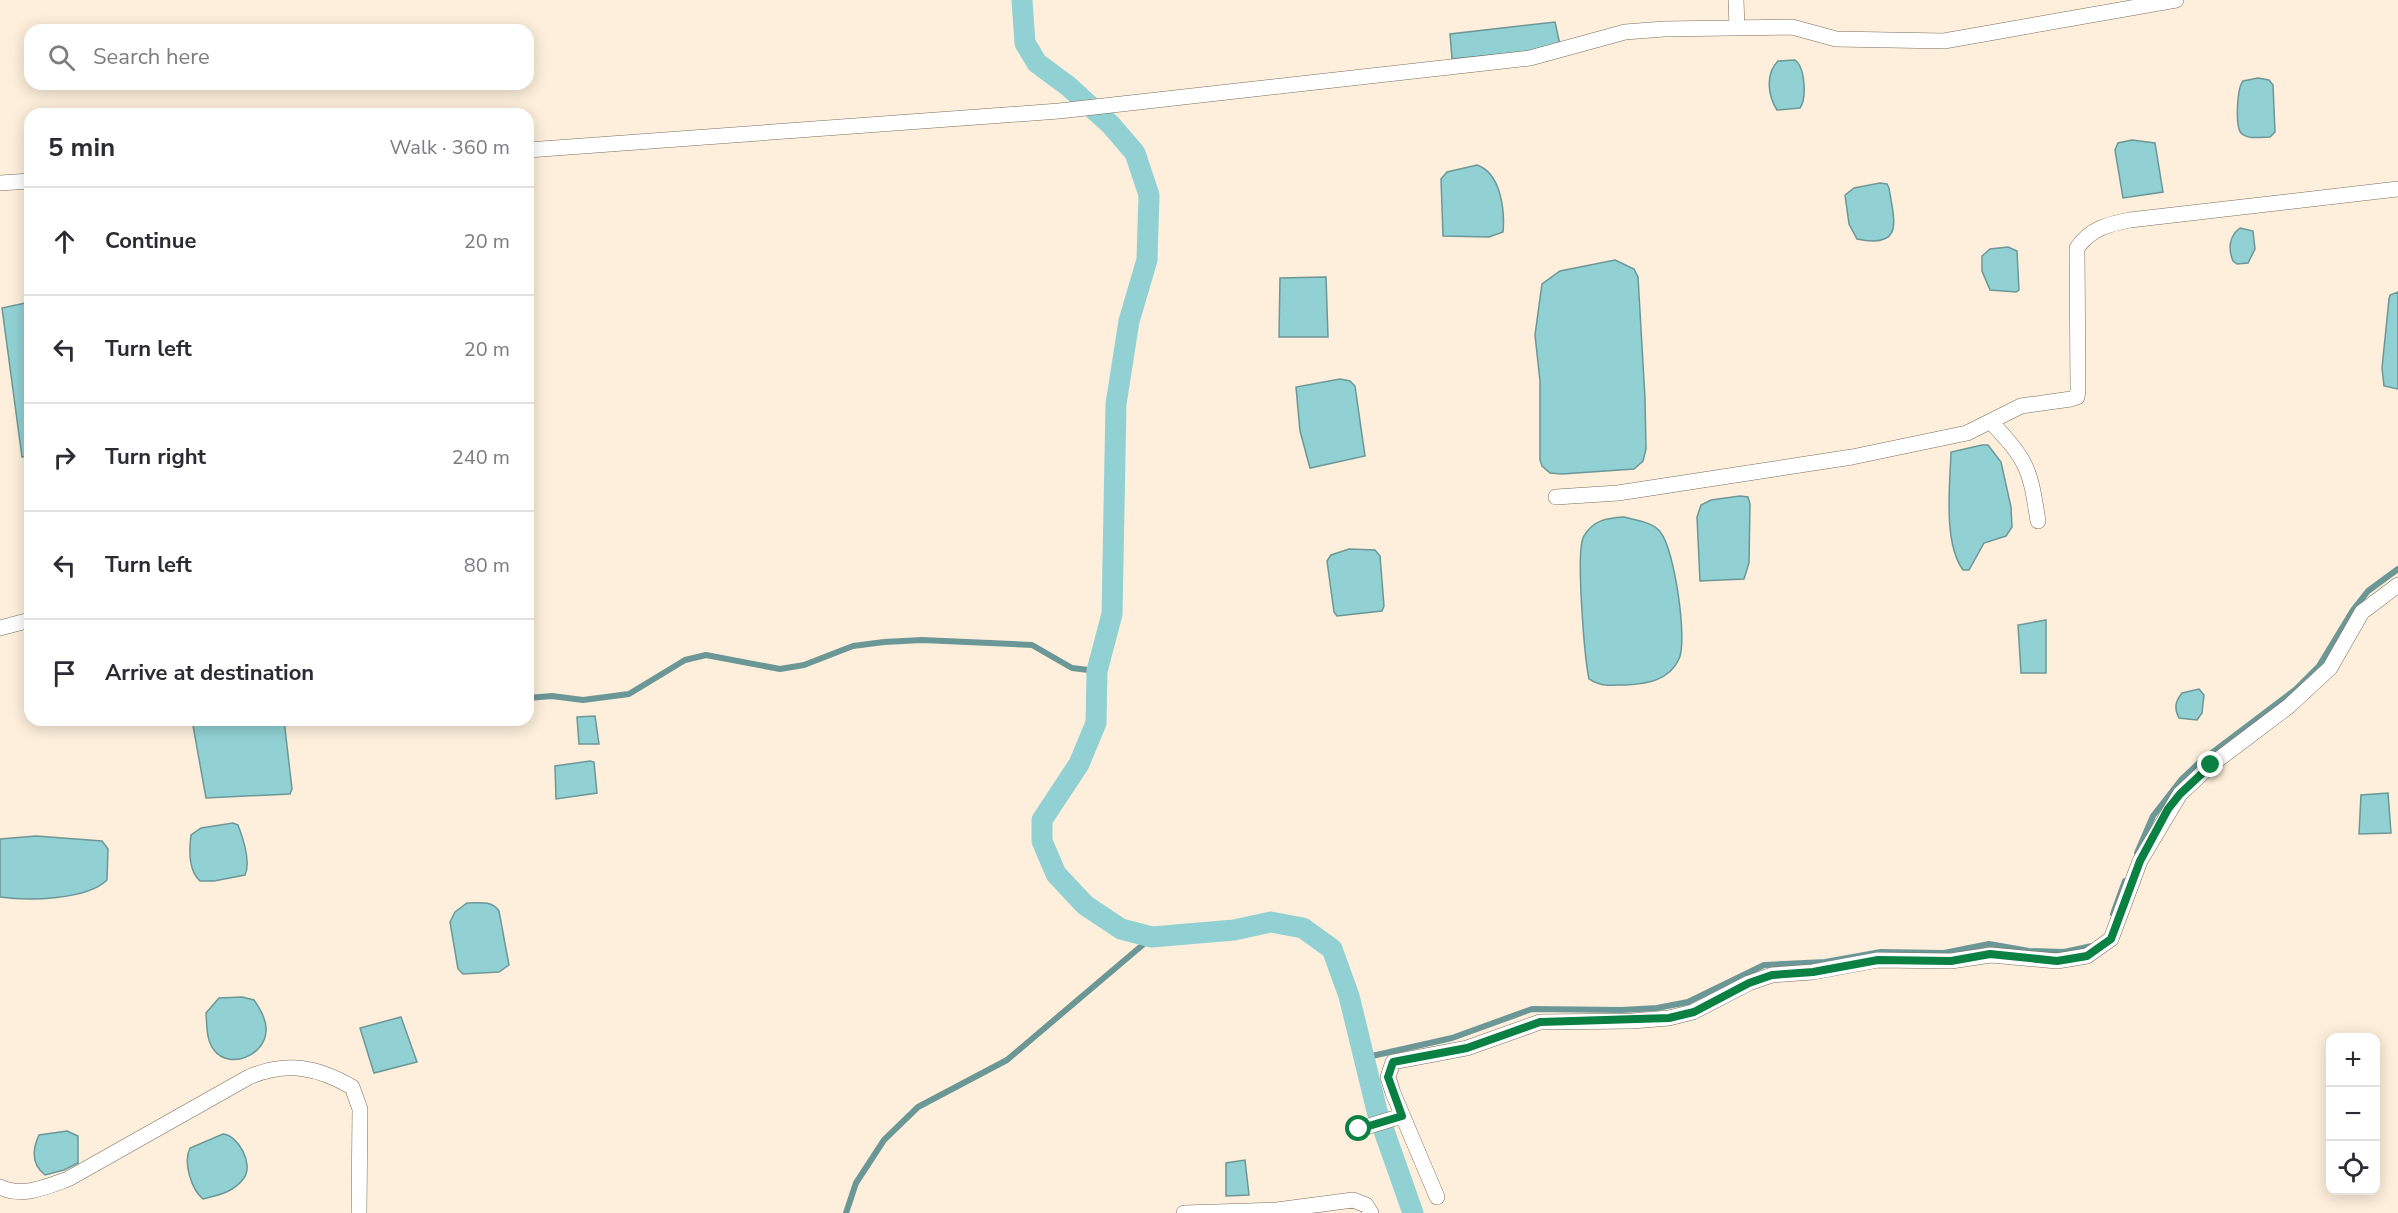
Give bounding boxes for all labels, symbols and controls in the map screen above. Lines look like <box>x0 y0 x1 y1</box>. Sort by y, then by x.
search box <box>24 24 534 90</box>
icon: search <box>45 41 78 74</box>
text: Search here <box>93 42 210 72</box>
text: 5 min <box>48 130 115 165</box>
text: Walk · 360 m <box>390 134 510 161</box>
icon: ahead <box>48 225 81 258</box>
text: Continue <box>105 226 196 256</box>
text: 20 m <box>464 228 510 255</box>
icon: left <box>48 333 81 366</box>
text: Turn left <box>105 334 192 364</box>
text: 20 m <box>464 336 510 363</box>
icon: right <box>48 441 81 474</box>
text: Turn right <box>105 442 206 472</box>
text: 240 m <box>452 444 510 471</box>
icon: left <box>48 549 81 582</box>
text: Turn left <box>105 550 192 580</box>
text: 80 m <box>464 552 510 579</box>
icon: arrive <box>48 657 81 690</box>
text: Arrive at destination <box>105 658 314 688</box>
route end <box>2197 751 2223 777</box>
map controls <box>2326 1033 2380 1195</box>
button: + <box>2326 1033 2380 1087</box>
button: − <box>2326 1087 2380 1141</box>
route start <box>1345 1115 1371 1141</box>
button: locate <box>2326 1141 2380 1195</box>

